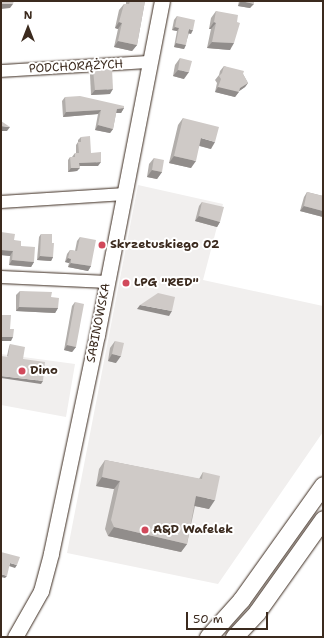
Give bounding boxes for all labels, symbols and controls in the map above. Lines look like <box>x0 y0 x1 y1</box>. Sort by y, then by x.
north arrow <box>8 8 48 48</box>
text: N <box>24 8 32 23</box>
street label: PODCHORĄŻYCH <box>28 57 124 77</box>
place label: Skrzetuskiego 02 <box>110 238 219 252</box>
marker: Skrzetuskiego 02 <box>97 240 107 250</box>
place label: LPG "RED" <box>134 276 199 290</box>
marker: LPG "RED" <box>121 278 131 288</box>
street label: SABINOWSKA <box>84 282 114 364</box>
place label: Dino <box>30 364 58 378</box>
marker: Dino <box>17 366 27 376</box>
place label: A&D Wafelek <box>153 523 233 537</box>
marker: A&D Wafelek <box>140 525 150 535</box>
scale bar <box>188 604 270 630</box>
text: 50 m <box>193 611 223 627</box>

